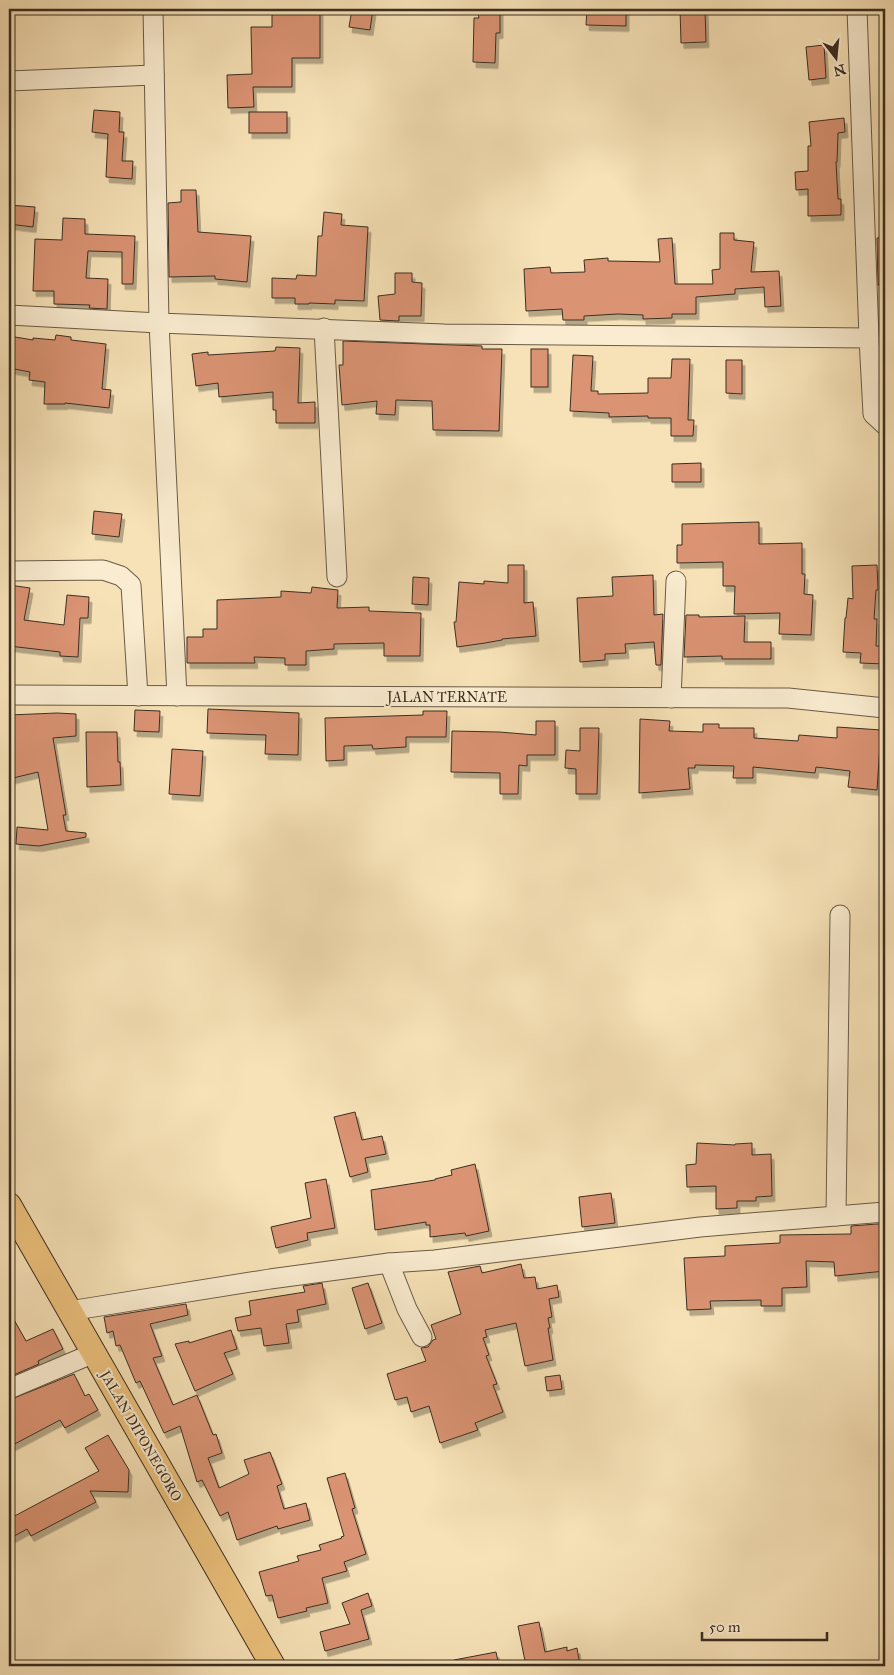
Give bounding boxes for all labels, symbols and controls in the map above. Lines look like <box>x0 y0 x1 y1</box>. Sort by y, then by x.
north arrow <box>812 32 862 82</box>
text: N <box>831 60 847 80</box>
street label: JALAN TERNATE <box>385 689 507 707</box>
street label: JALAN DIPONEGORO <box>95 1366 185 1505</box>
scale bar <box>702 1610 826 1642</box>
text: 50 m <box>709 1618 741 1636</box>

